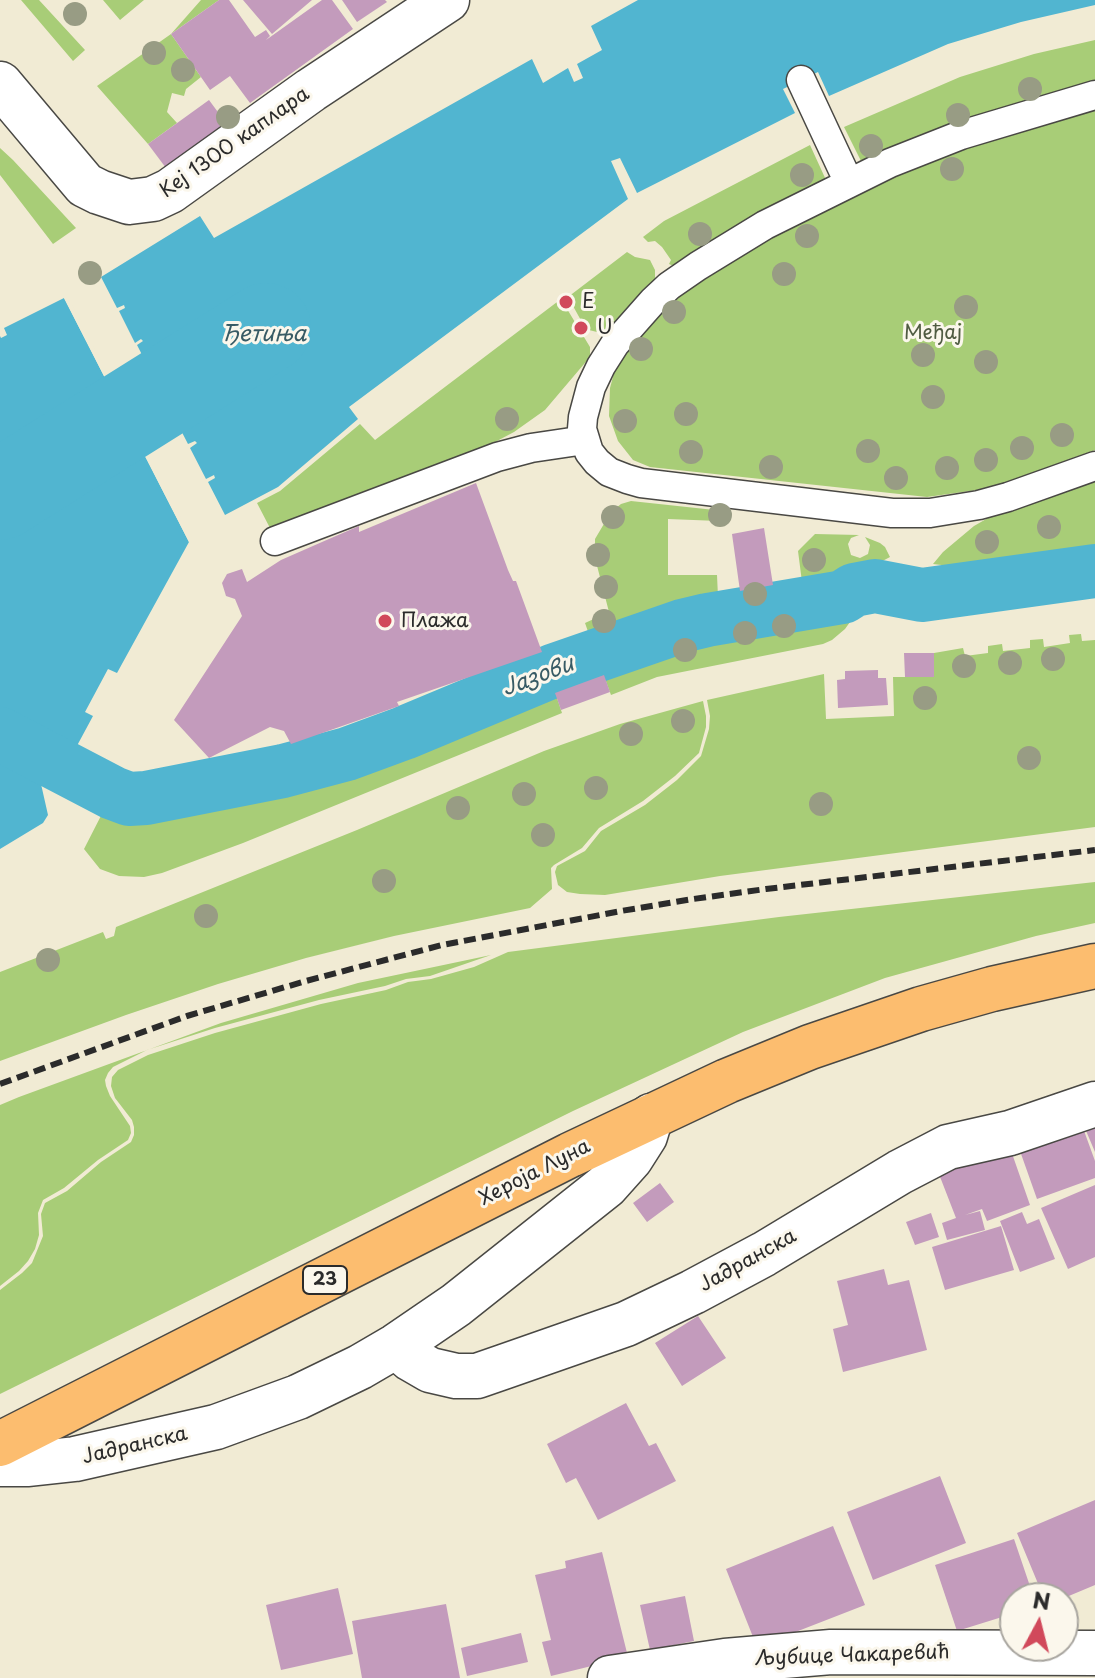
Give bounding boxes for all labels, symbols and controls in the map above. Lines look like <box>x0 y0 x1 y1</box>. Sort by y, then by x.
street label: Кеј 1300 каплара <box>156 83 314 203</box>
place label: E <box>582 290 595 314</box>
marker: E <box>557 293 575 311</box>
place label: U <box>597 316 613 340</box>
marker: U <box>572 319 590 337</box>
park label: Међај <box>904 321 962 345</box>
water label: Ђетиња <box>222 322 306 348</box>
place label: Плажа <box>401 609 468 633</box>
marker: Плажа <box>376 612 394 630</box>
water label: Јазови <box>498 651 578 703</box>
street label: Хероја Луна <box>475 1135 595 1211</box>
street label: Јадранска <box>695 1225 801 1297</box>
road number: 23 <box>303 1266 347 1294</box>
street label: Јадранска <box>80 1422 190 1470</box>
north arrow <box>999 1582 1079 1662</box>
text: N <box>1031 1582 1052 1617</box>
street label: Љубице Чакаревић <box>754 1641 950 1671</box>

